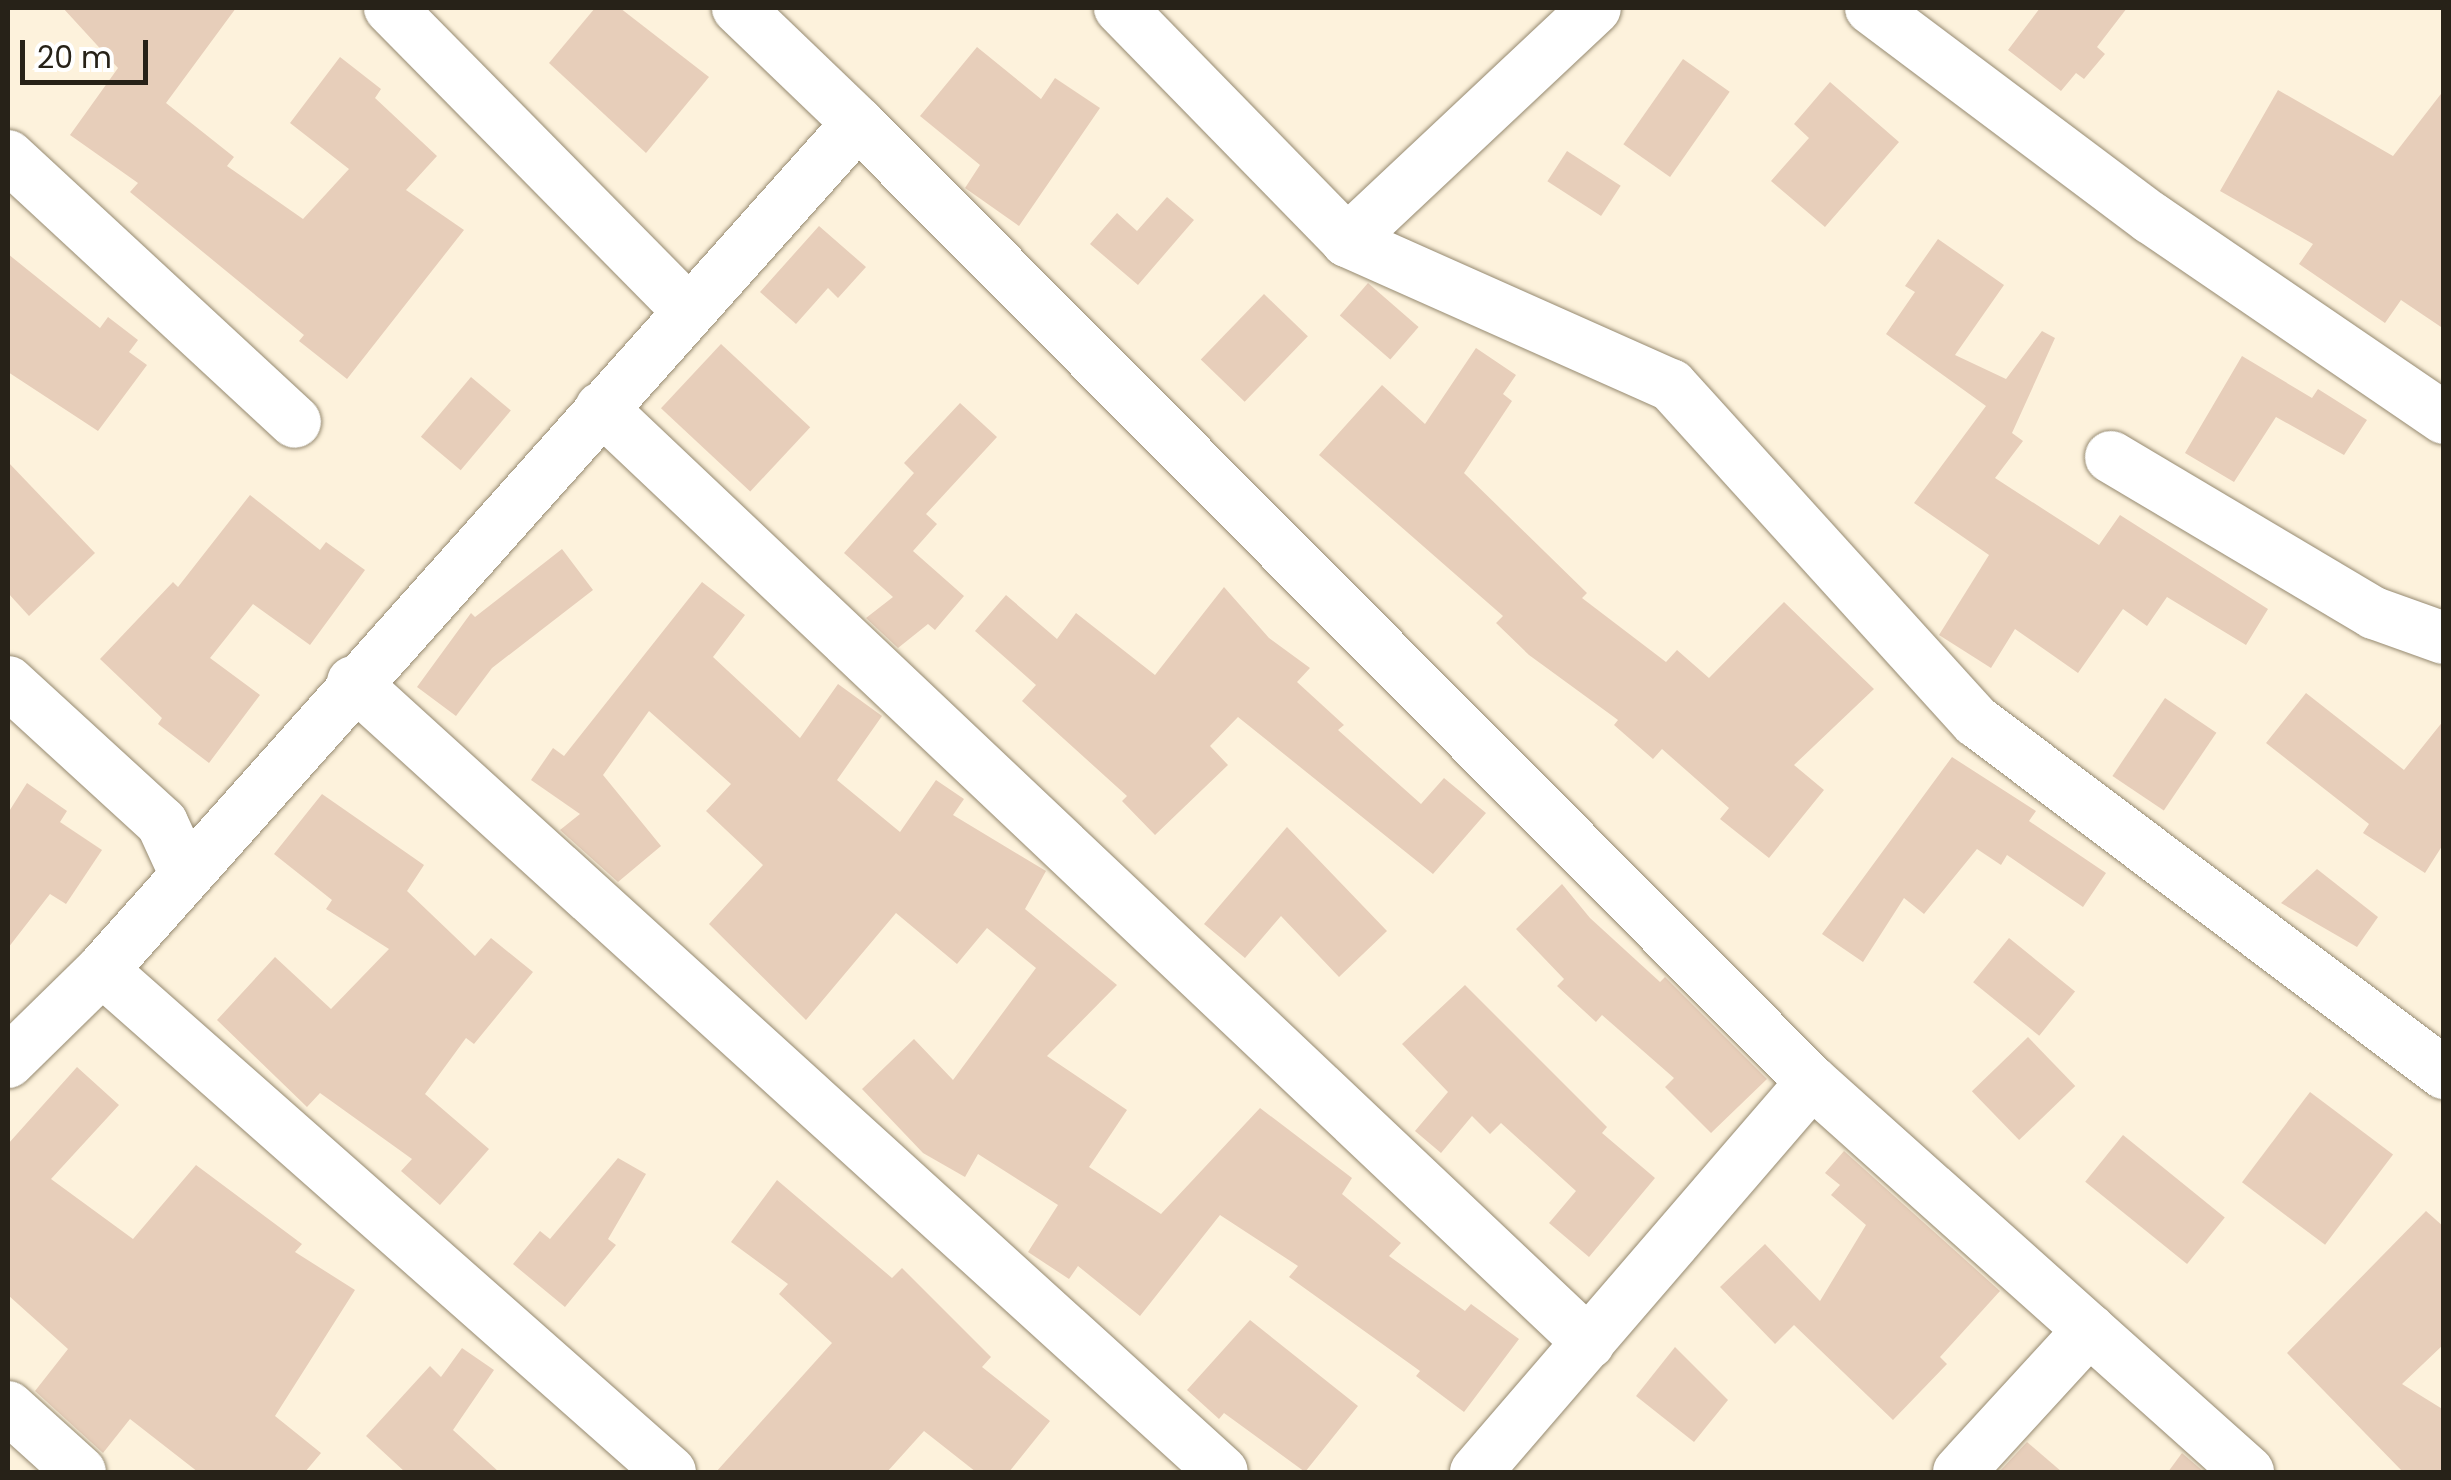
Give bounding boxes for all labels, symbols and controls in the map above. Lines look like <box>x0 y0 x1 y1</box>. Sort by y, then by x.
scale bar <box>25 20 152 82</box>
text: 20 m <box>37 36 112 79</box>

